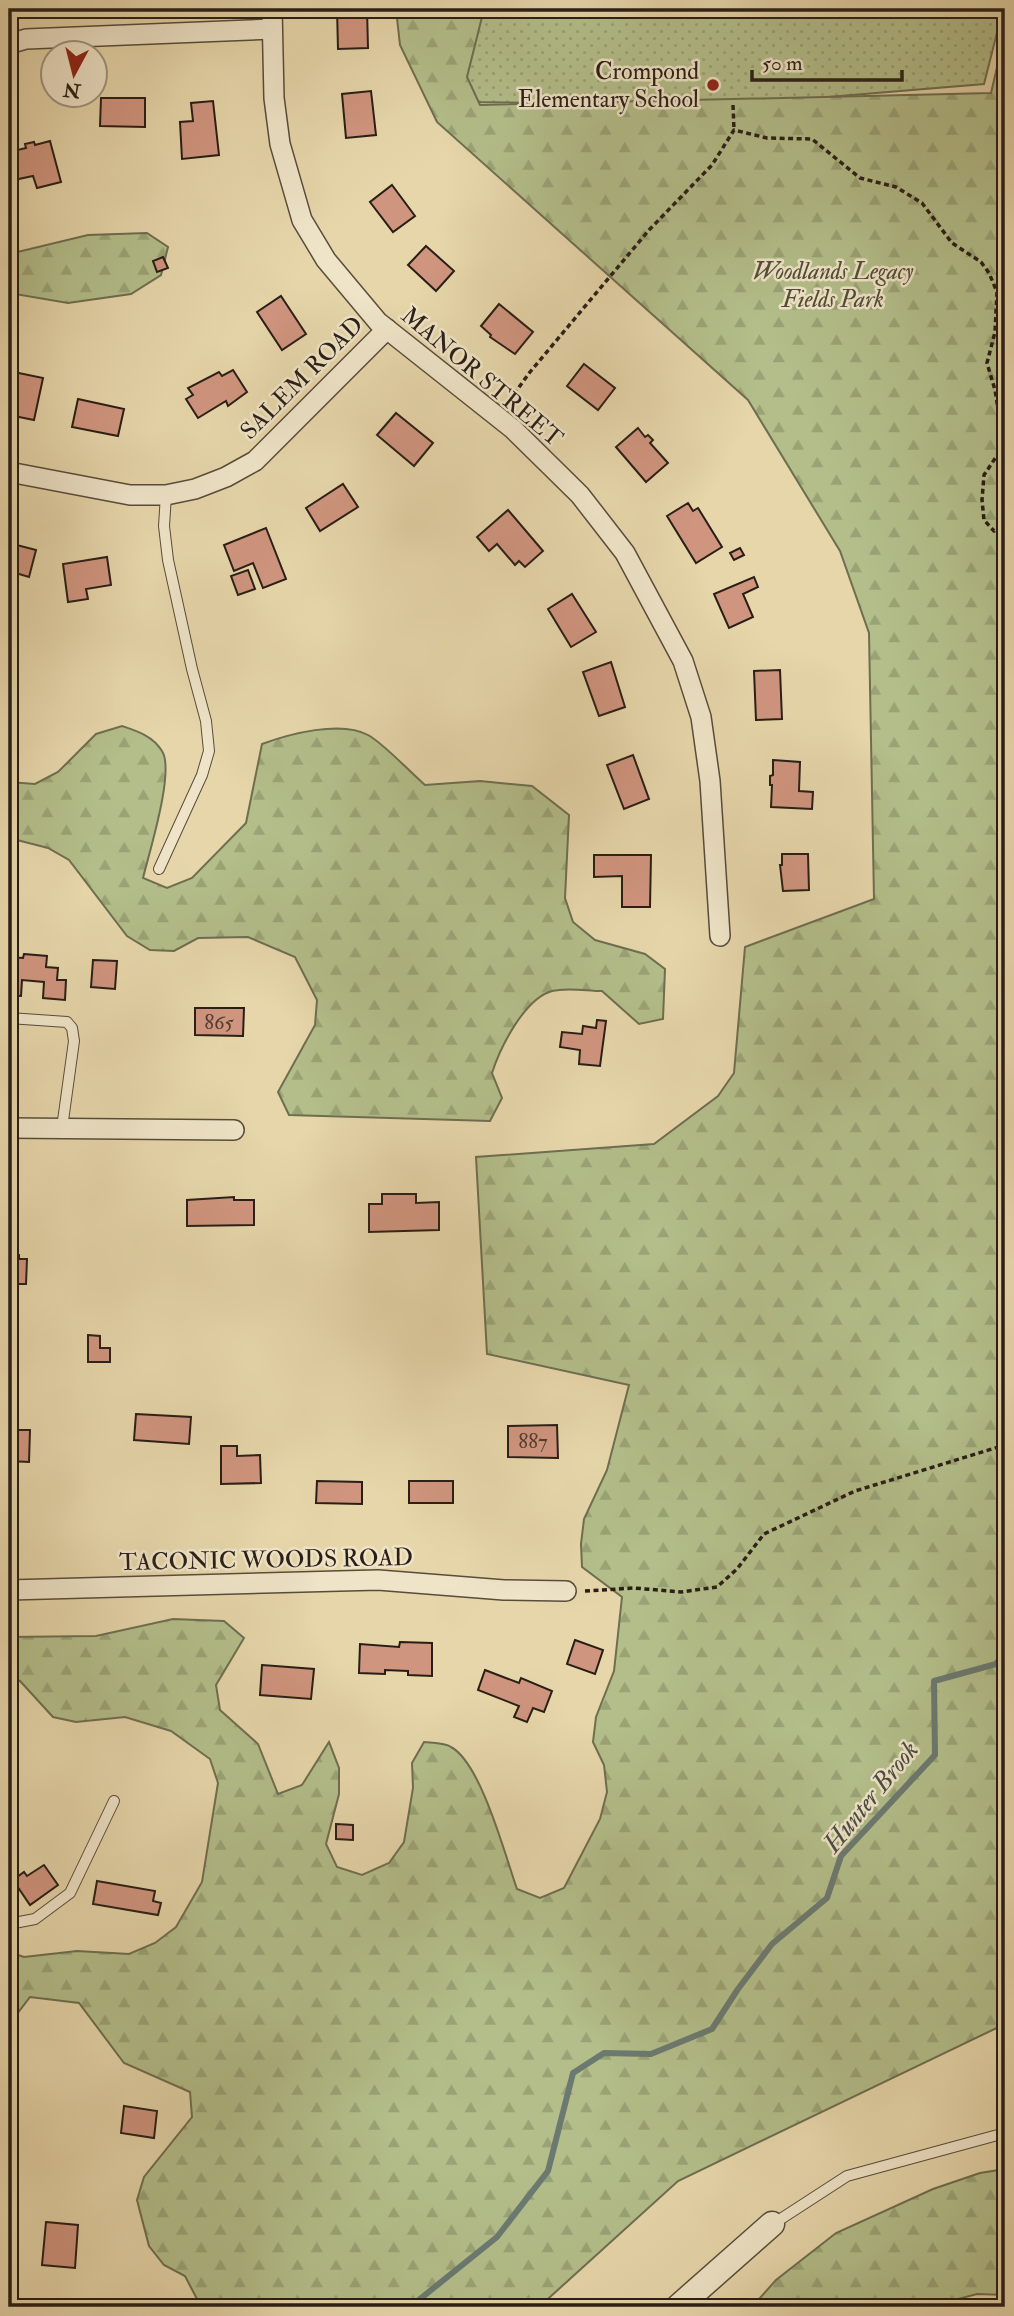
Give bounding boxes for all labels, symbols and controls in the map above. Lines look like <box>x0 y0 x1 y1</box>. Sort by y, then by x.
north arrow <box>38 38 108 108</box>
scale bar <box>752 38 902 82</box>
text: 50 m <box>762 50 803 77</box>
place label: Crompond Elementary School <box>518 56 699 115</box>
text: N <box>61 77 83 103</box>
marker: Crompond Elementary School <box>705 77 721 93</box>
park label: Woodlands Legacy Fields Park <box>753 256 914 315</box>
street label: MANOR STREET <box>395 300 569 454</box>
street label: SALEM ROAD <box>234 310 370 446</box>
house number: 865 <box>204 1009 235 1036</box>
house number: 887 <box>518 1428 548 1455</box>
street label: TACONIC WOODS ROAD <box>119 1542 413 1578</box>
water label: Hunter Brook <box>816 1735 926 1860</box>

